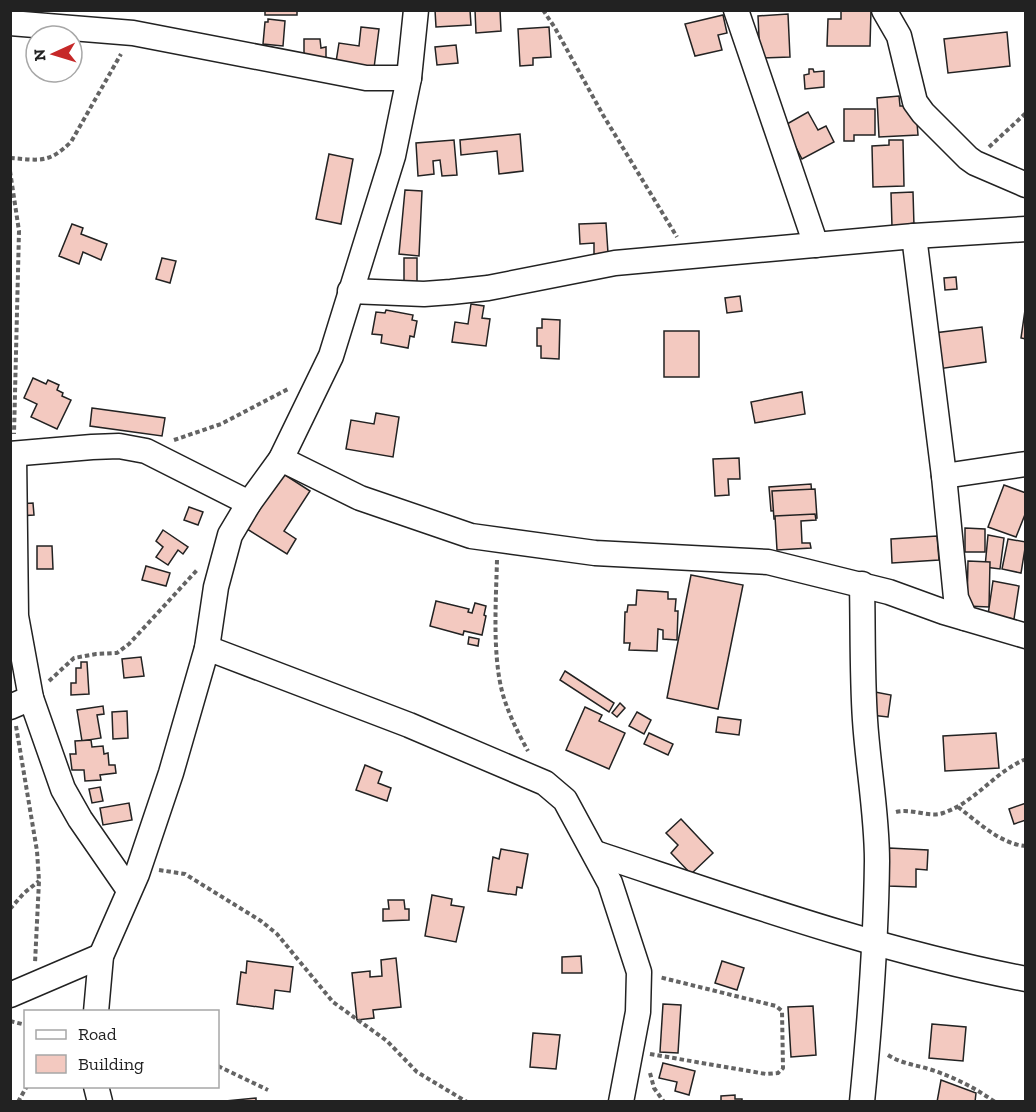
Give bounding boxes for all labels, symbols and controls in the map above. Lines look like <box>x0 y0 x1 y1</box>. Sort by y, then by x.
north arrow <box>24 24 84 84</box>
text: N <box>30 48 49 62</box>
legend <box>24 1010 219 1088</box>
text: Road <box>78 1023 117 1045</box>
text: Building <box>78 1053 144 1075</box>

